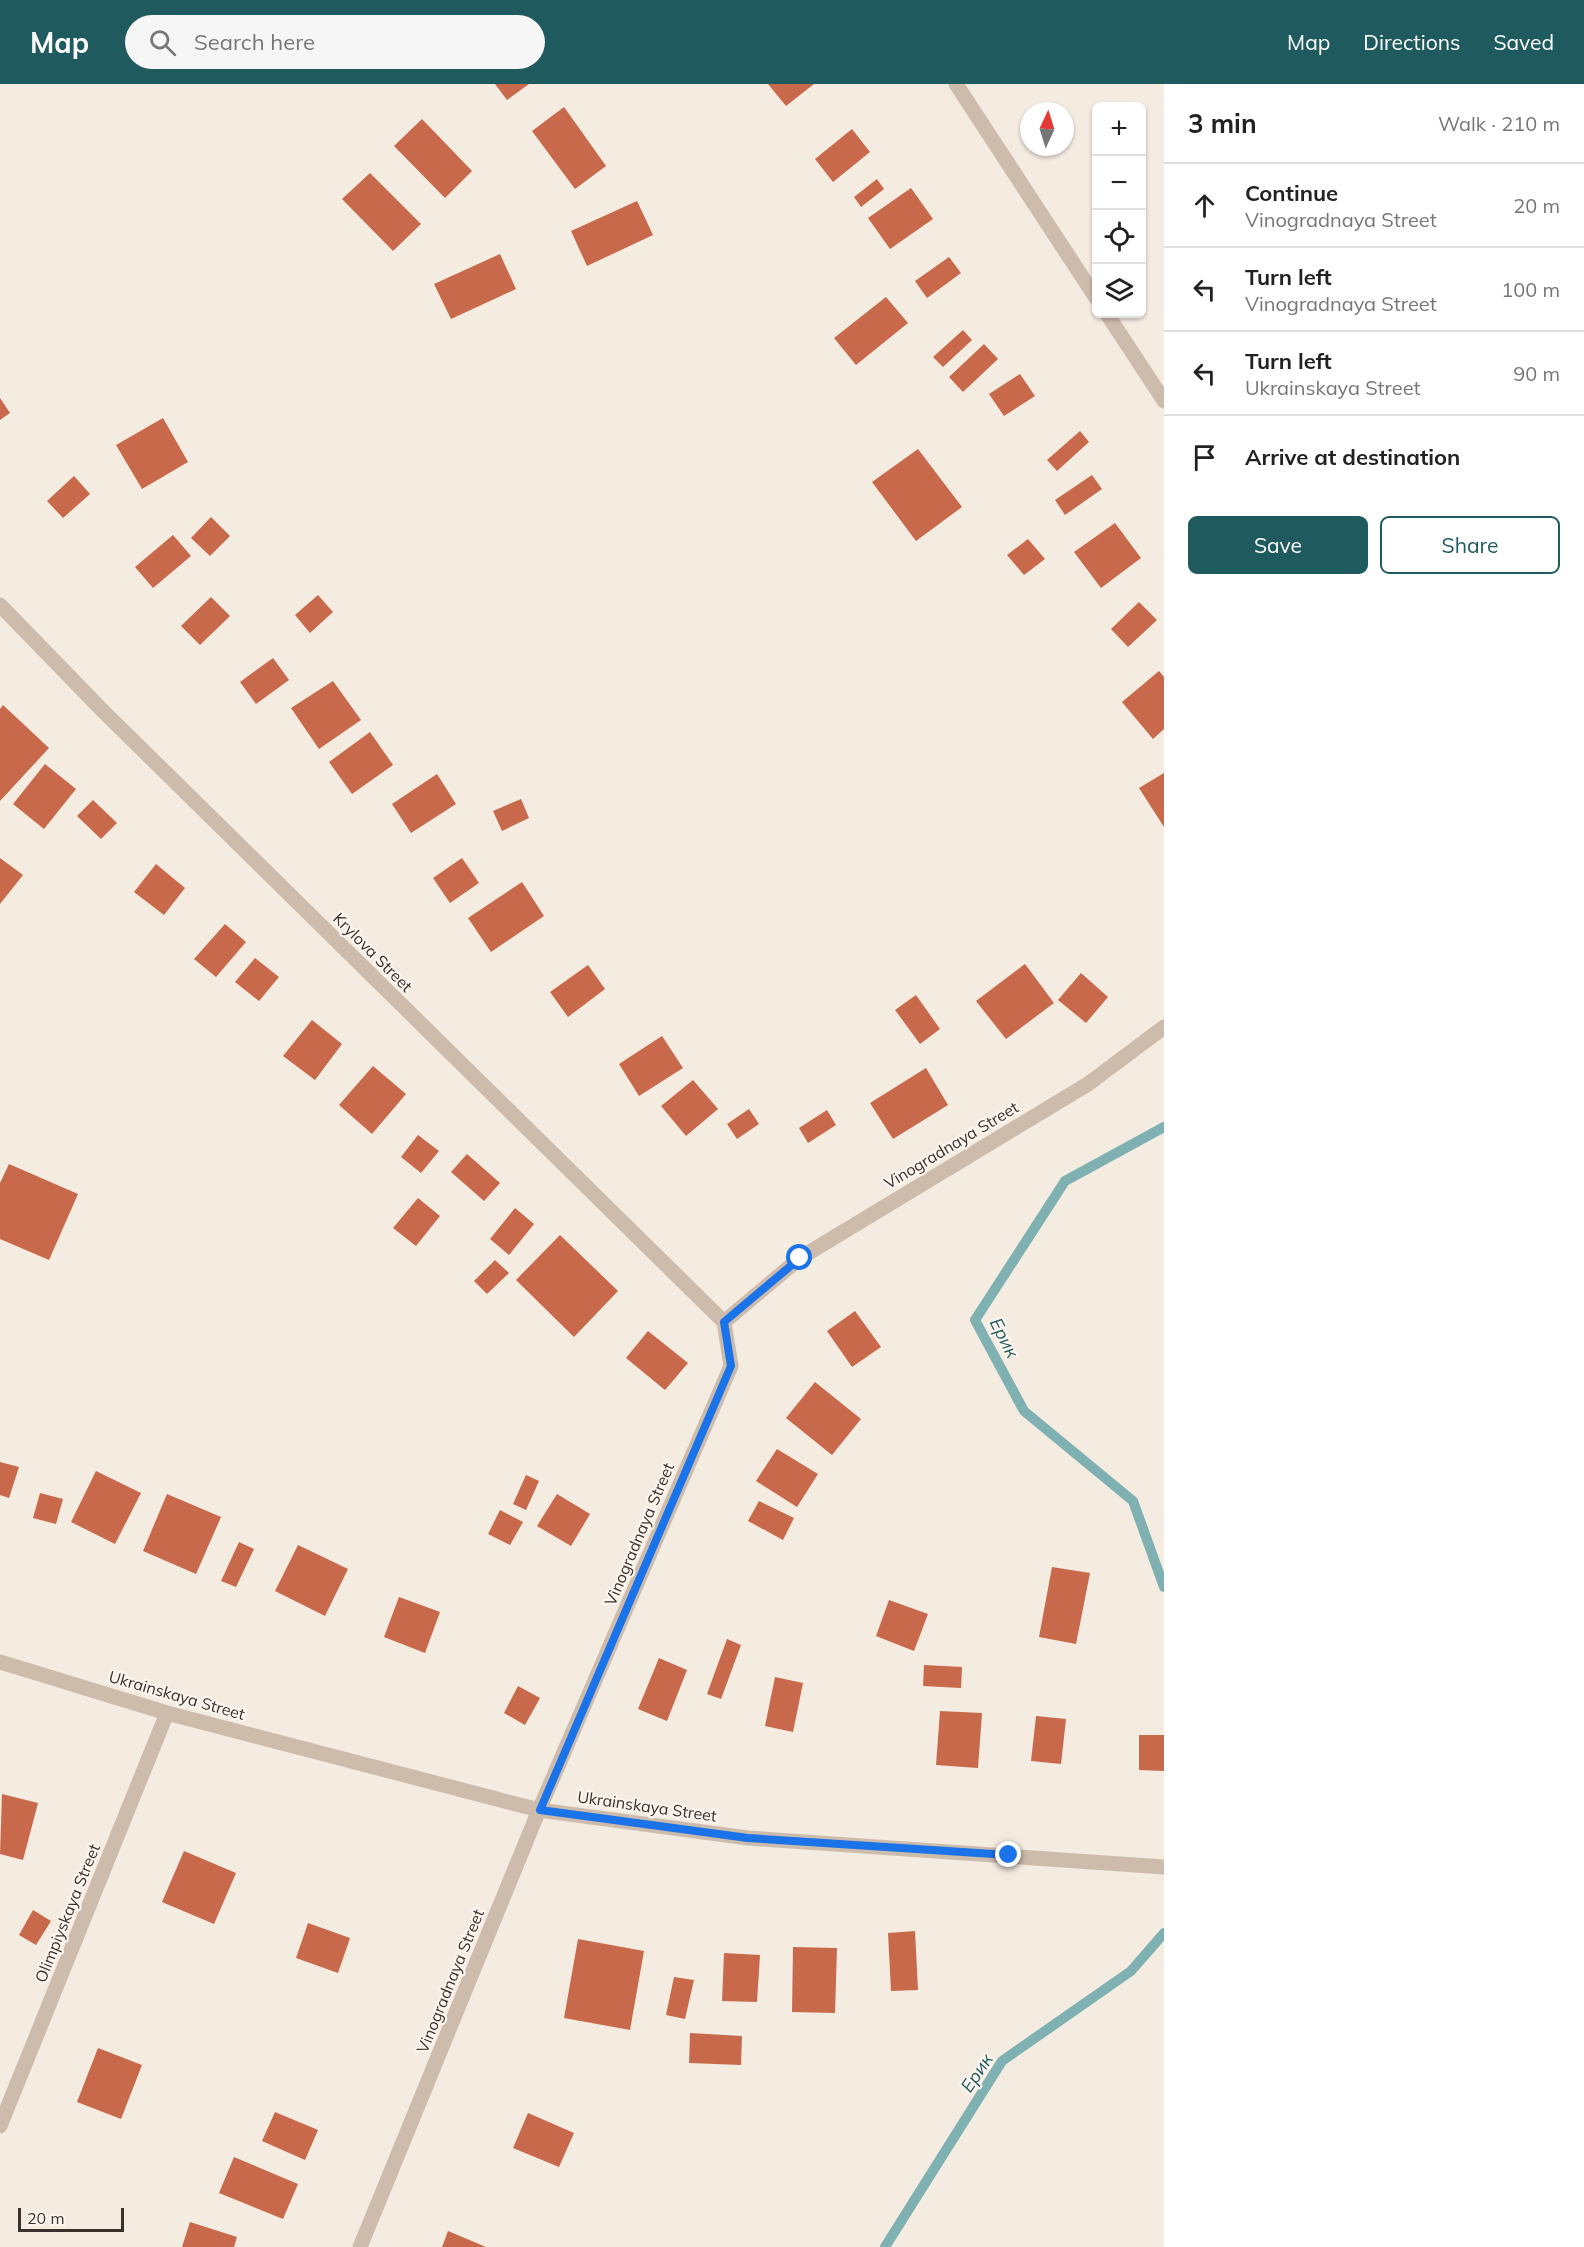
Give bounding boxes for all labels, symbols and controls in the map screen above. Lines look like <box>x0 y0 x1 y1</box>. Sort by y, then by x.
search box <box>125 15 545 69</box>
text: Map <box>30 25 89 60</box>
icon: search <box>146 26 179 59</box>
text: Search here <box>194 28 315 56</box>
text: Map <box>1287 29 1330 55</box>
text: Directions <box>1363 29 1460 55</box>
text: Saved <box>1493 29 1554 55</box>
north arrow <box>1020 102 1074 156</box>
map controls <box>1092 102 1146 318</box>
button: + <box>1092 102 1146 156</box>
text: 3 min <box>1188 107 1257 140</box>
text: Walk · 210 m <box>1438 111 1560 136</box>
button: − <box>1092 156 1146 210</box>
text: Continue <box>1245 179 1338 207</box>
icon: ahead <box>1188 189 1221 222</box>
text: 20 m <box>1513 193 1560 218</box>
text: Vinogradnaya Street <box>1245 207 1437 232</box>
button: locate <box>1092 210 1146 264</box>
text: Turn left <box>1245 263 1332 291</box>
button: layers <box>1092 264 1146 318</box>
icon: left <box>1188 273 1221 306</box>
text: 100 m <box>1501 277 1560 302</box>
text: Vinogradnaya Street <box>1245 291 1437 316</box>
text: Turn left <box>1245 347 1332 375</box>
icon: left <box>1188 357 1221 390</box>
text: 90 m <box>1513 361 1560 386</box>
text: Ukrainskaya Street <box>1245 375 1421 400</box>
icon: arrive <box>1188 441 1221 474</box>
text: Arrive at destination <box>1245 443 1460 471</box>
button: Save <box>1188 516 1368 574</box>
button: Share <box>1380 516 1560 574</box>
street label: Krylova Street <box>329 908 417 996</box>
street label: Vinogradnaya Street <box>880 1097 1022 1193</box>
route start <box>786 1244 812 1270</box>
water label: Ерик <box>985 1314 1024 1362</box>
street label: Vinogradnaya Street <box>600 1459 678 1608</box>
street label: Ukrainskaya Street <box>107 1666 248 1724</box>
street label: Ukrainskaya Street <box>576 1786 718 1826</box>
street label: Olimpiyskaya Street <box>30 1840 104 1985</box>
route end <box>995 1841 1021 1867</box>
street label: Vinogradnaya Street <box>412 1906 488 2056</box>
water label: Ерик <box>955 2049 998 2097</box>
scale bar <box>18 2205 124 2232</box>
text: 20 m <box>27 2208 64 2228</box>

